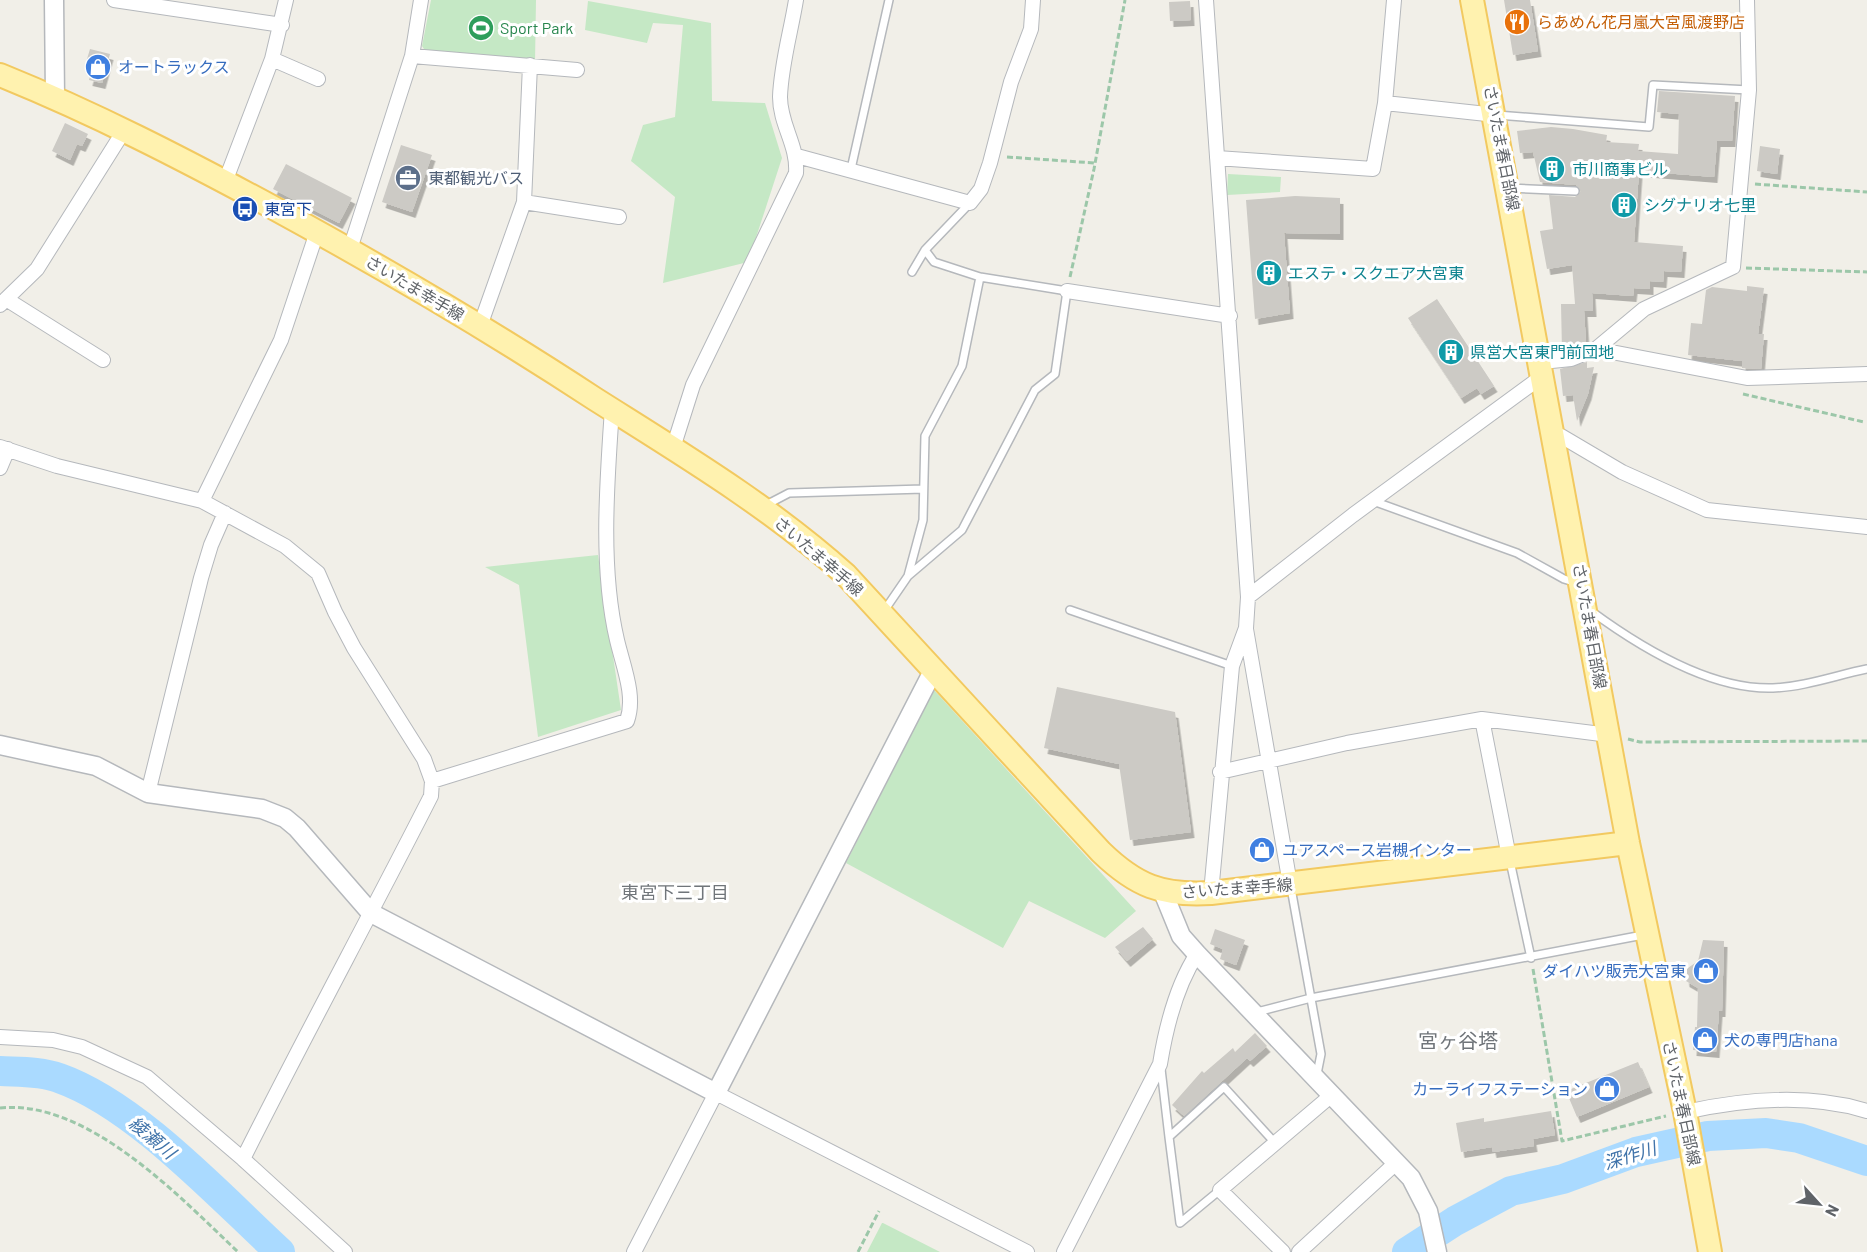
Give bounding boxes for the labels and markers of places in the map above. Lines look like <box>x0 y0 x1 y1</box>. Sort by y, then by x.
restaurant icon: らあめん花月嵐大宮風渡野店 <box>1502 7 1532 37</box>
place label: らあめん花月嵐大宮風渡野店 <box>1537 12 1745 31</box>
sports icon: Sport Park <box>466 13 496 43</box>
place label: Sport Park <box>500 18 573 37</box>
shop icon: オートラックス <box>83 52 113 82</box>
place label: オートラックス <box>118 57 230 76</box>
building icon: 市川商事ビル <box>1537 154 1567 184</box>
place label: 市川商事ビル <box>1572 159 1668 178</box>
office icon: 東都観光バス <box>393 163 423 193</box>
place label: 東都観光バス <box>428 168 524 187</box>
building icon: シグナリオ七里 <box>1609 190 1639 220</box>
bus stop icon: 東宮下 <box>230 194 260 224</box>
place label: シグナリオ七里 <box>1644 195 1756 214</box>
place label: 東宮下 <box>264 199 312 218</box>
building icon: エステ・スクエア大宮東 <box>1254 258 1284 288</box>
place label: エステ・スクエア大宮東 <box>1288 263 1464 282</box>
building icon: 県営大宮東門前団地 <box>1436 337 1466 367</box>
place label: 県営大宮東門前団地 <box>1470 342 1614 361</box>
shop icon: ユアスペース岩槻インター <box>1247 835 1277 865</box>
place label: ユアスペース岩槻インター <box>1282 840 1472 859</box>
shop icon: ダイハツ販売大宮東 <box>1691 956 1721 986</box>
place label: ダイハツ販売大宮東 <box>1542 961 1686 980</box>
shop icon: 犬の専門店hana <box>1690 1025 1720 1055</box>
place label: 犬の専門店hana <box>1724 1030 1838 1049</box>
shop icon: カーライフステーション <box>1592 1074 1622 1104</box>
place label: カーライフステーション <box>1412 1079 1588 1098</box>

